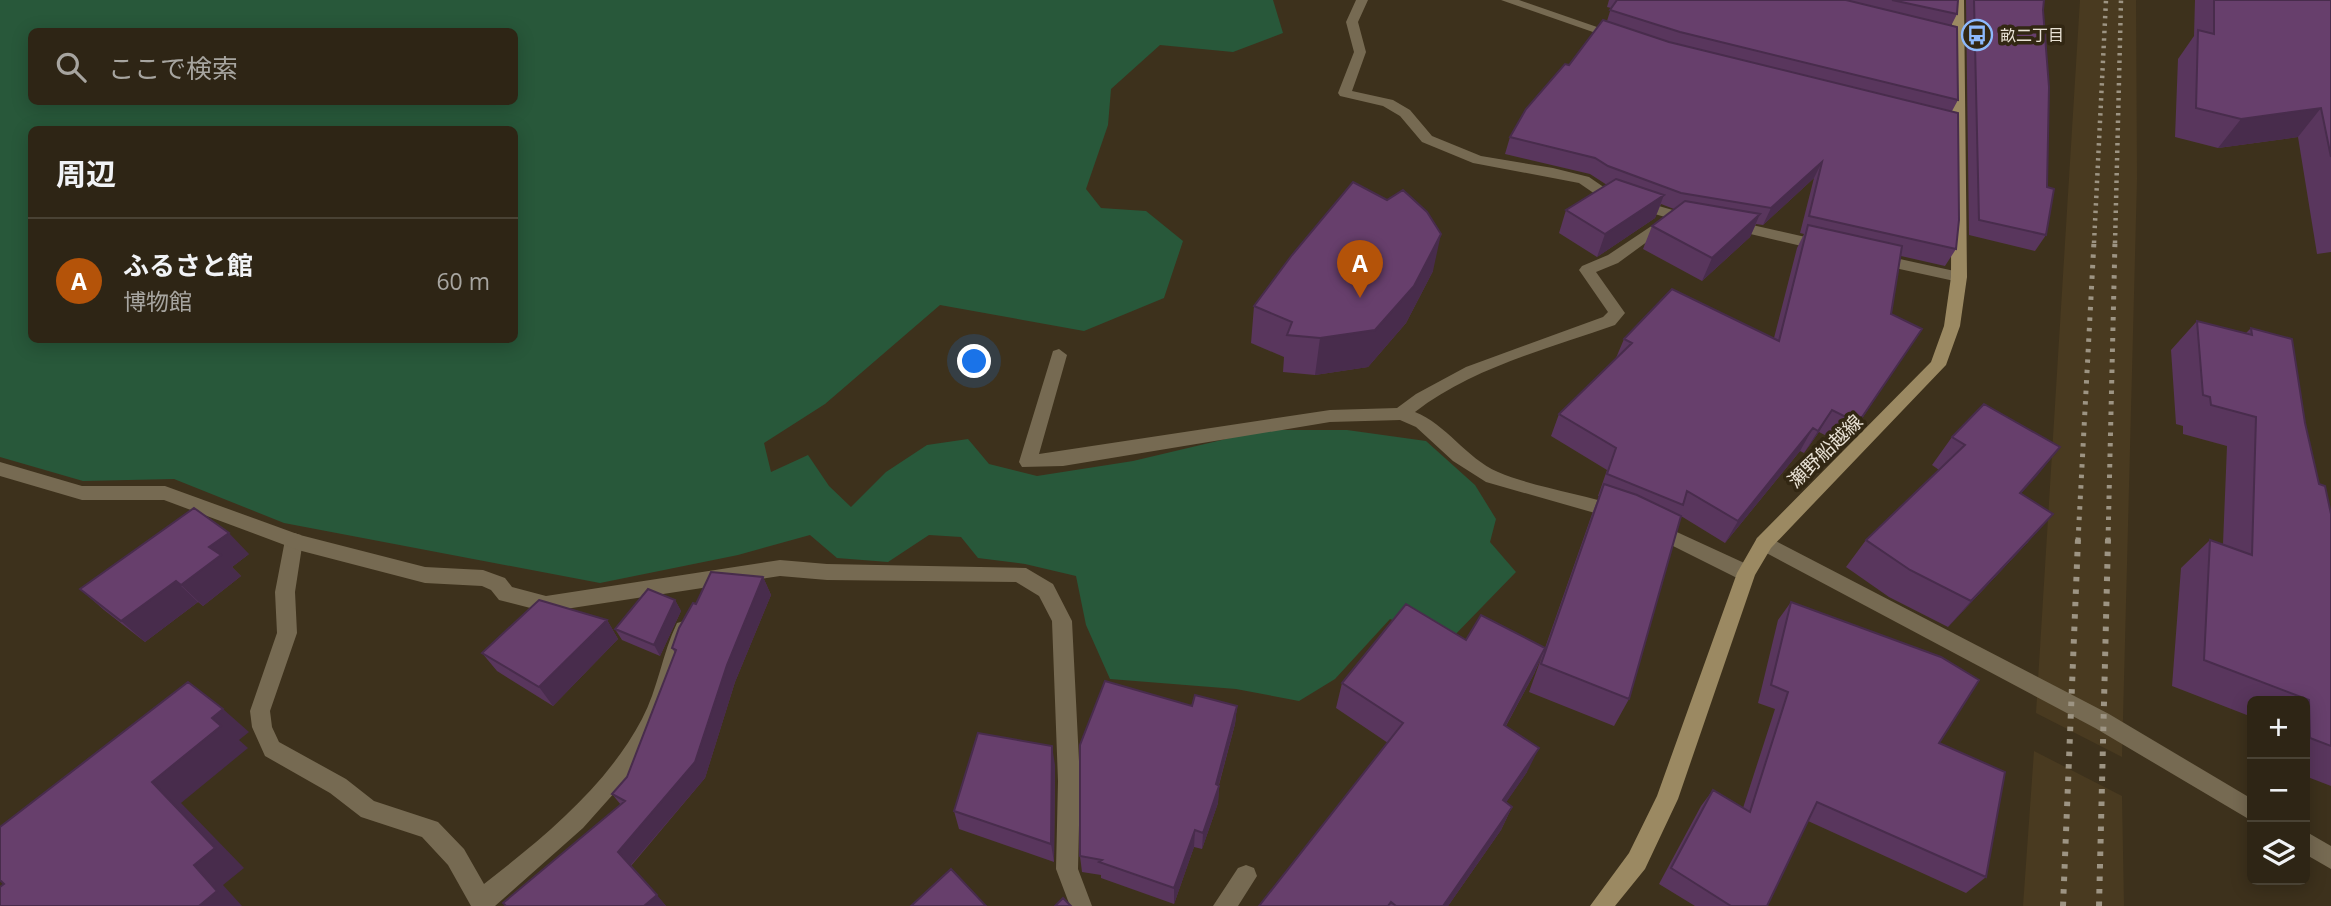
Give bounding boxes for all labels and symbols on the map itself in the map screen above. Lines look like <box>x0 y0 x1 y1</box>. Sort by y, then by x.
bus stop icon: 畝二丁目 <box>1960 18 1994 52</box>
place label: 畝二丁目 <box>2000 24 2064 46</box>
pin: A <box>1337 240 1383 298</box>
your location <box>957 344 991 378</box>
street label: 瀬野船越線 <box>1782 409 1868 493</box>

